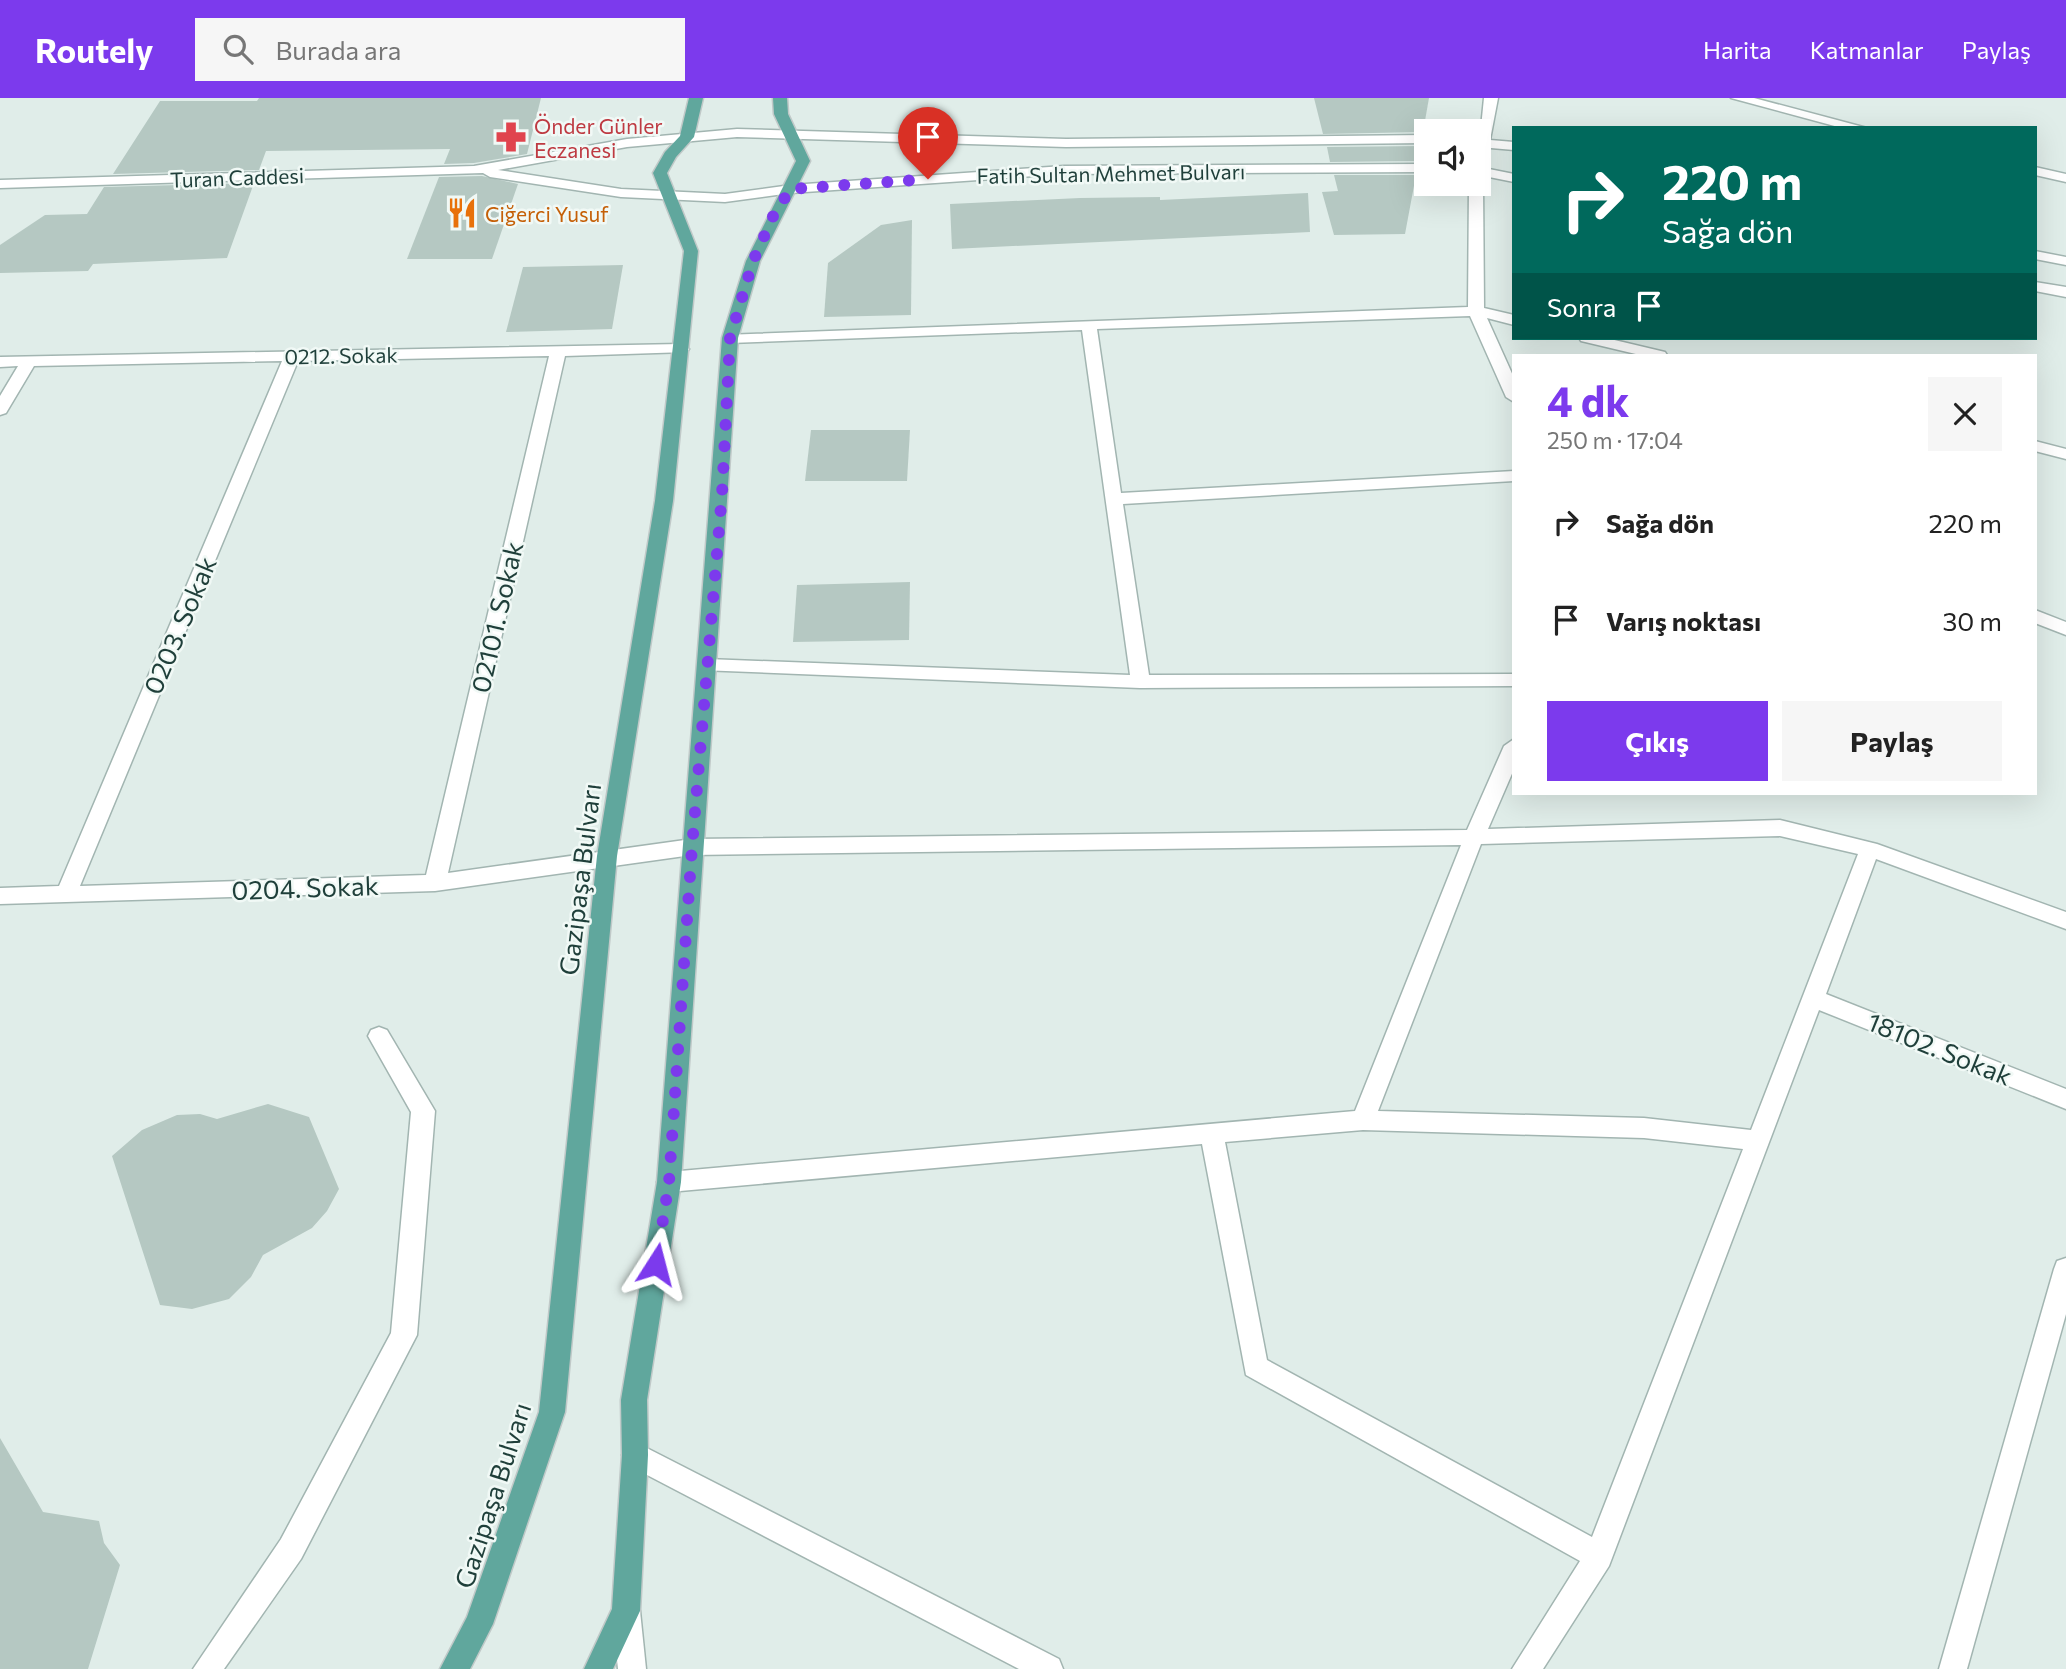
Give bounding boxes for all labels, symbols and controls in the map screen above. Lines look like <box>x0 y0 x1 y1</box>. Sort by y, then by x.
search box <box>195 18 685 81</box>
text: Routely <box>35 29 153 70</box>
icon: search <box>219 30 257 68</box>
text: Burada ara <box>275 34 401 65</box>
text: Harita <box>1703 35 1772 64</box>
text: Katmanlar <box>1810 35 1924 64</box>
text: Paylaş <box>1962 35 2031 64</box>
pin <box>898 107 958 179</box>
place label: Önder Günler Eczanesi <box>534 113 663 162</box>
icon: arrive <box>909 118 947 156</box>
map controls <box>1414 119 1491 196</box>
button: sound <box>1414 119 1491 196</box>
pharmacy icon: Önder Günler Eczanesi <box>494 120 528 154</box>
text: 220 m <box>1662 150 1802 210</box>
icon: right <box>1547 154 1638 245</box>
street label: Fatih Sultan Mehmet Bulvarı <box>976 158 1246 188</box>
street label: Turan Caddesi <box>169 162 305 192</box>
restaurant icon: Ciğerci Yusuf <box>445 196 479 230</box>
place label: Ciğerci Yusuf <box>485 201 609 226</box>
text: Sağa dön <box>1662 210 1793 250</box>
icon: arrive <box>1630 287 1668 325</box>
text: Sonra <box>1547 291 1616 322</box>
street label: 0212. Sokak <box>284 342 398 368</box>
text: 4 dk <box>1547 374 1629 426</box>
button: close <box>1928 377 2002 451</box>
text: 250 m · 17:04 <box>1547 426 1683 454</box>
icon: right <box>1547 503 1585 541</box>
text: Sağa dön <box>1606 507 1714 538</box>
text: 220 m <box>1929 507 2002 538</box>
street label: 02101. Sokak <box>464 538 528 696</box>
street label: 0203. Sokak <box>136 552 222 698</box>
icon: arrive <box>1547 601 1585 639</box>
text: Varış noktası <box>1606 605 1761 636</box>
text: 30 m <box>1943 605 2002 636</box>
button: Çıkış <box>1547 701 1768 781</box>
button: Paylaş <box>1782 701 2002 781</box>
street label: Gazipaşa Bulvarı <box>552 781 606 977</box>
street label: 0204. Sokak <box>231 869 379 905</box>
street label: 18102. Sokak <box>1863 1005 2017 1091</box>
position arrow <box>619 1227 693 1301</box>
street label: Gazipaşa Bulvarı <box>447 1398 537 1592</box>

